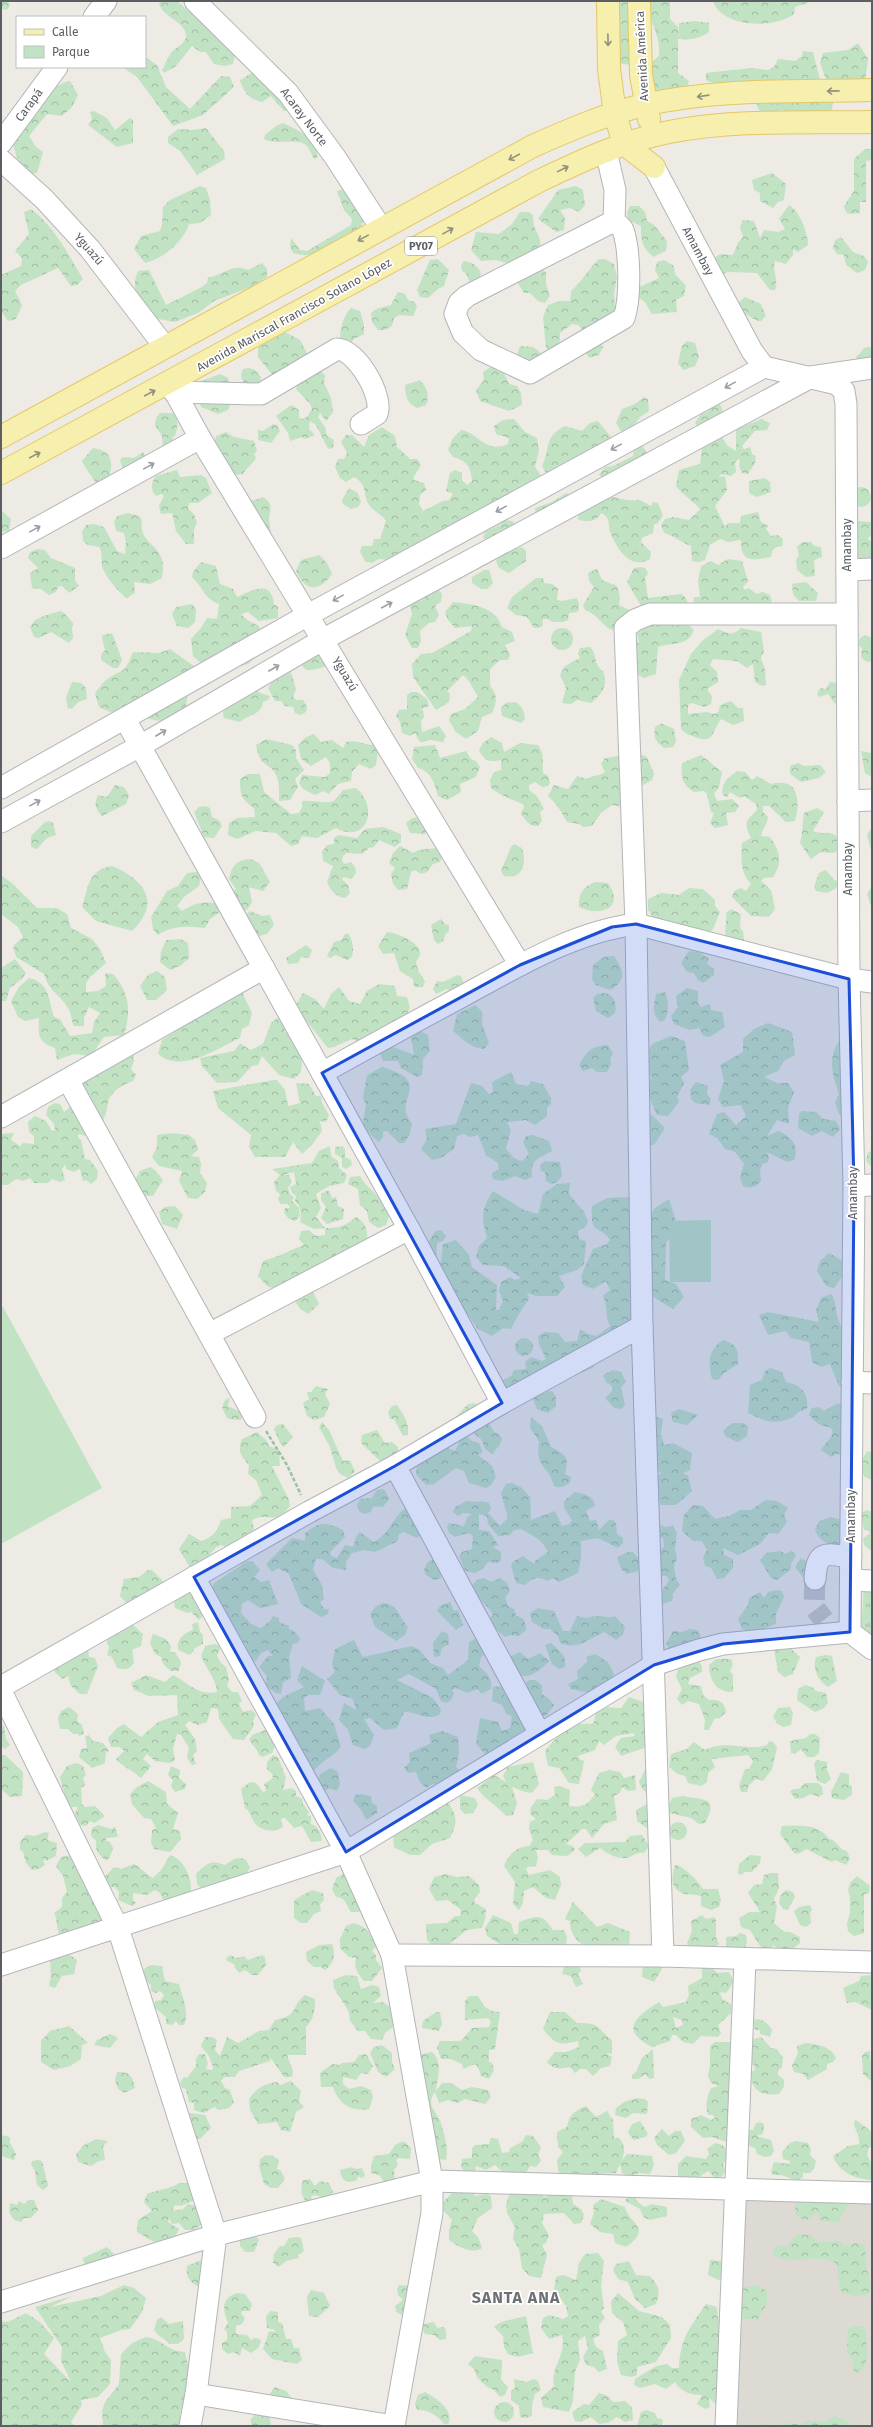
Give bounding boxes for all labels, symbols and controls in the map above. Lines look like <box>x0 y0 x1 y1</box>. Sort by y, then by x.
street label: Avenida América <box>633 10 651 102</box>
legend <box>16 16 146 68</box>
text: Calle <box>52 25 79 39</box>
one-way arrow <box>605 33 612 46</box>
text: Parque <box>52 45 90 59</box>
street label: Acaray Norte <box>278 85 330 149</box>
street label: Carapá <box>12 86 46 124</box>
one-way arrow <box>827 87 840 95</box>
one-way arrow <box>697 92 710 100</box>
one-way arrow <box>508 153 520 161</box>
one-way arrow <box>557 165 569 172</box>
street label: Amambay <box>679 224 717 278</box>
one-way arrow <box>442 226 454 234</box>
street label: Yguazú <box>71 230 107 268</box>
one-way arrow <box>357 235 369 243</box>
road number: PY07 <box>405 237 437 255</box>
street label: Avenida Mariscal Francisco Solano López <box>194 255 394 375</box>
one-way arrow <box>724 382 736 390</box>
one-way arrow <box>144 389 156 397</box>
one-way arrow <box>610 444 622 452</box>
one-way arrow <box>29 450 41 458</box>
one-way arrow <box>143 462 155 470</box>
one-way arrow <box>495 506 507 514</box>
street label: Amambay <box>840 518 854 572</box>
one-way arrow <box>29 525 41 533</box>
one-way arrow <box>332 595 344 603</box>
one-way arrow <box>381 601 393 608</box>
street label: Yguazú <box>329 654 361 694</box>
one-way arrow <box>268 664 280 672</box>
one-way arrow <box>155 729 167 737</box>
one-way arrow <box>29 799 41 806</box>
street label: Amambay <box>841 842 855 896</box>
street label: Amambay <box>846 1166 860 1220</box>
street label: Amambay <box>844 1489 858 1543</box>
district label: SANTA ANA <box>472 2288 560 2307</box>

